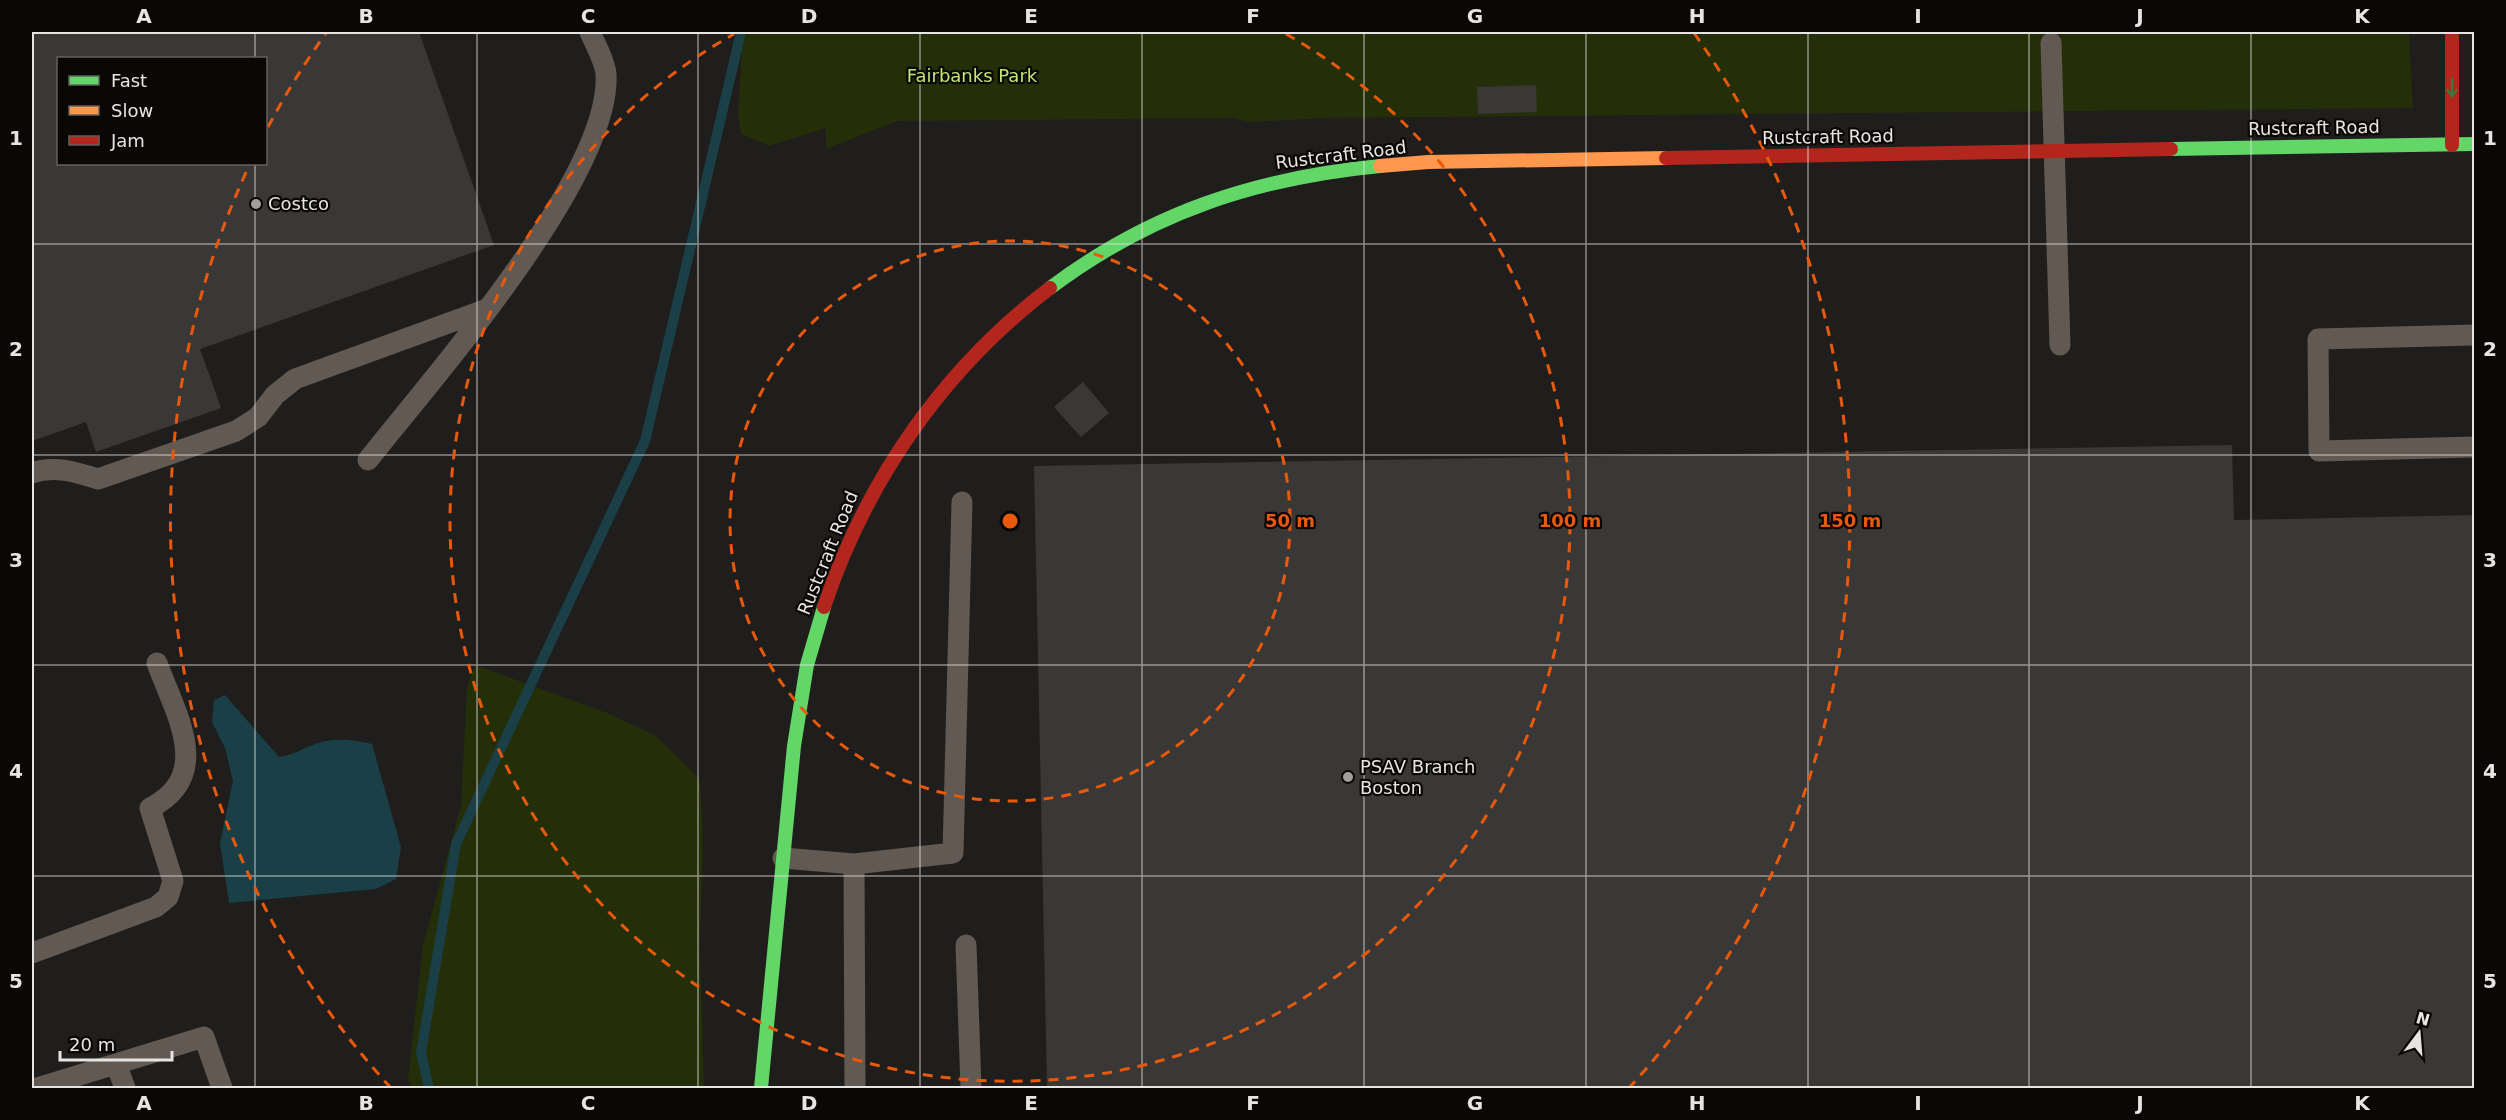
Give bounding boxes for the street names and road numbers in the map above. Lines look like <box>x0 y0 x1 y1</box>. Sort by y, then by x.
street label: Rustcraft Road <box>2248 116 2380 139</box>
street label: Rustcraft Road <box>1762 125 1894 148</box>
street label: Rustcraft Road <box>1274 136 1408 173</box>
street label: Rustcraft Road <box>793 488 862 618</box>

